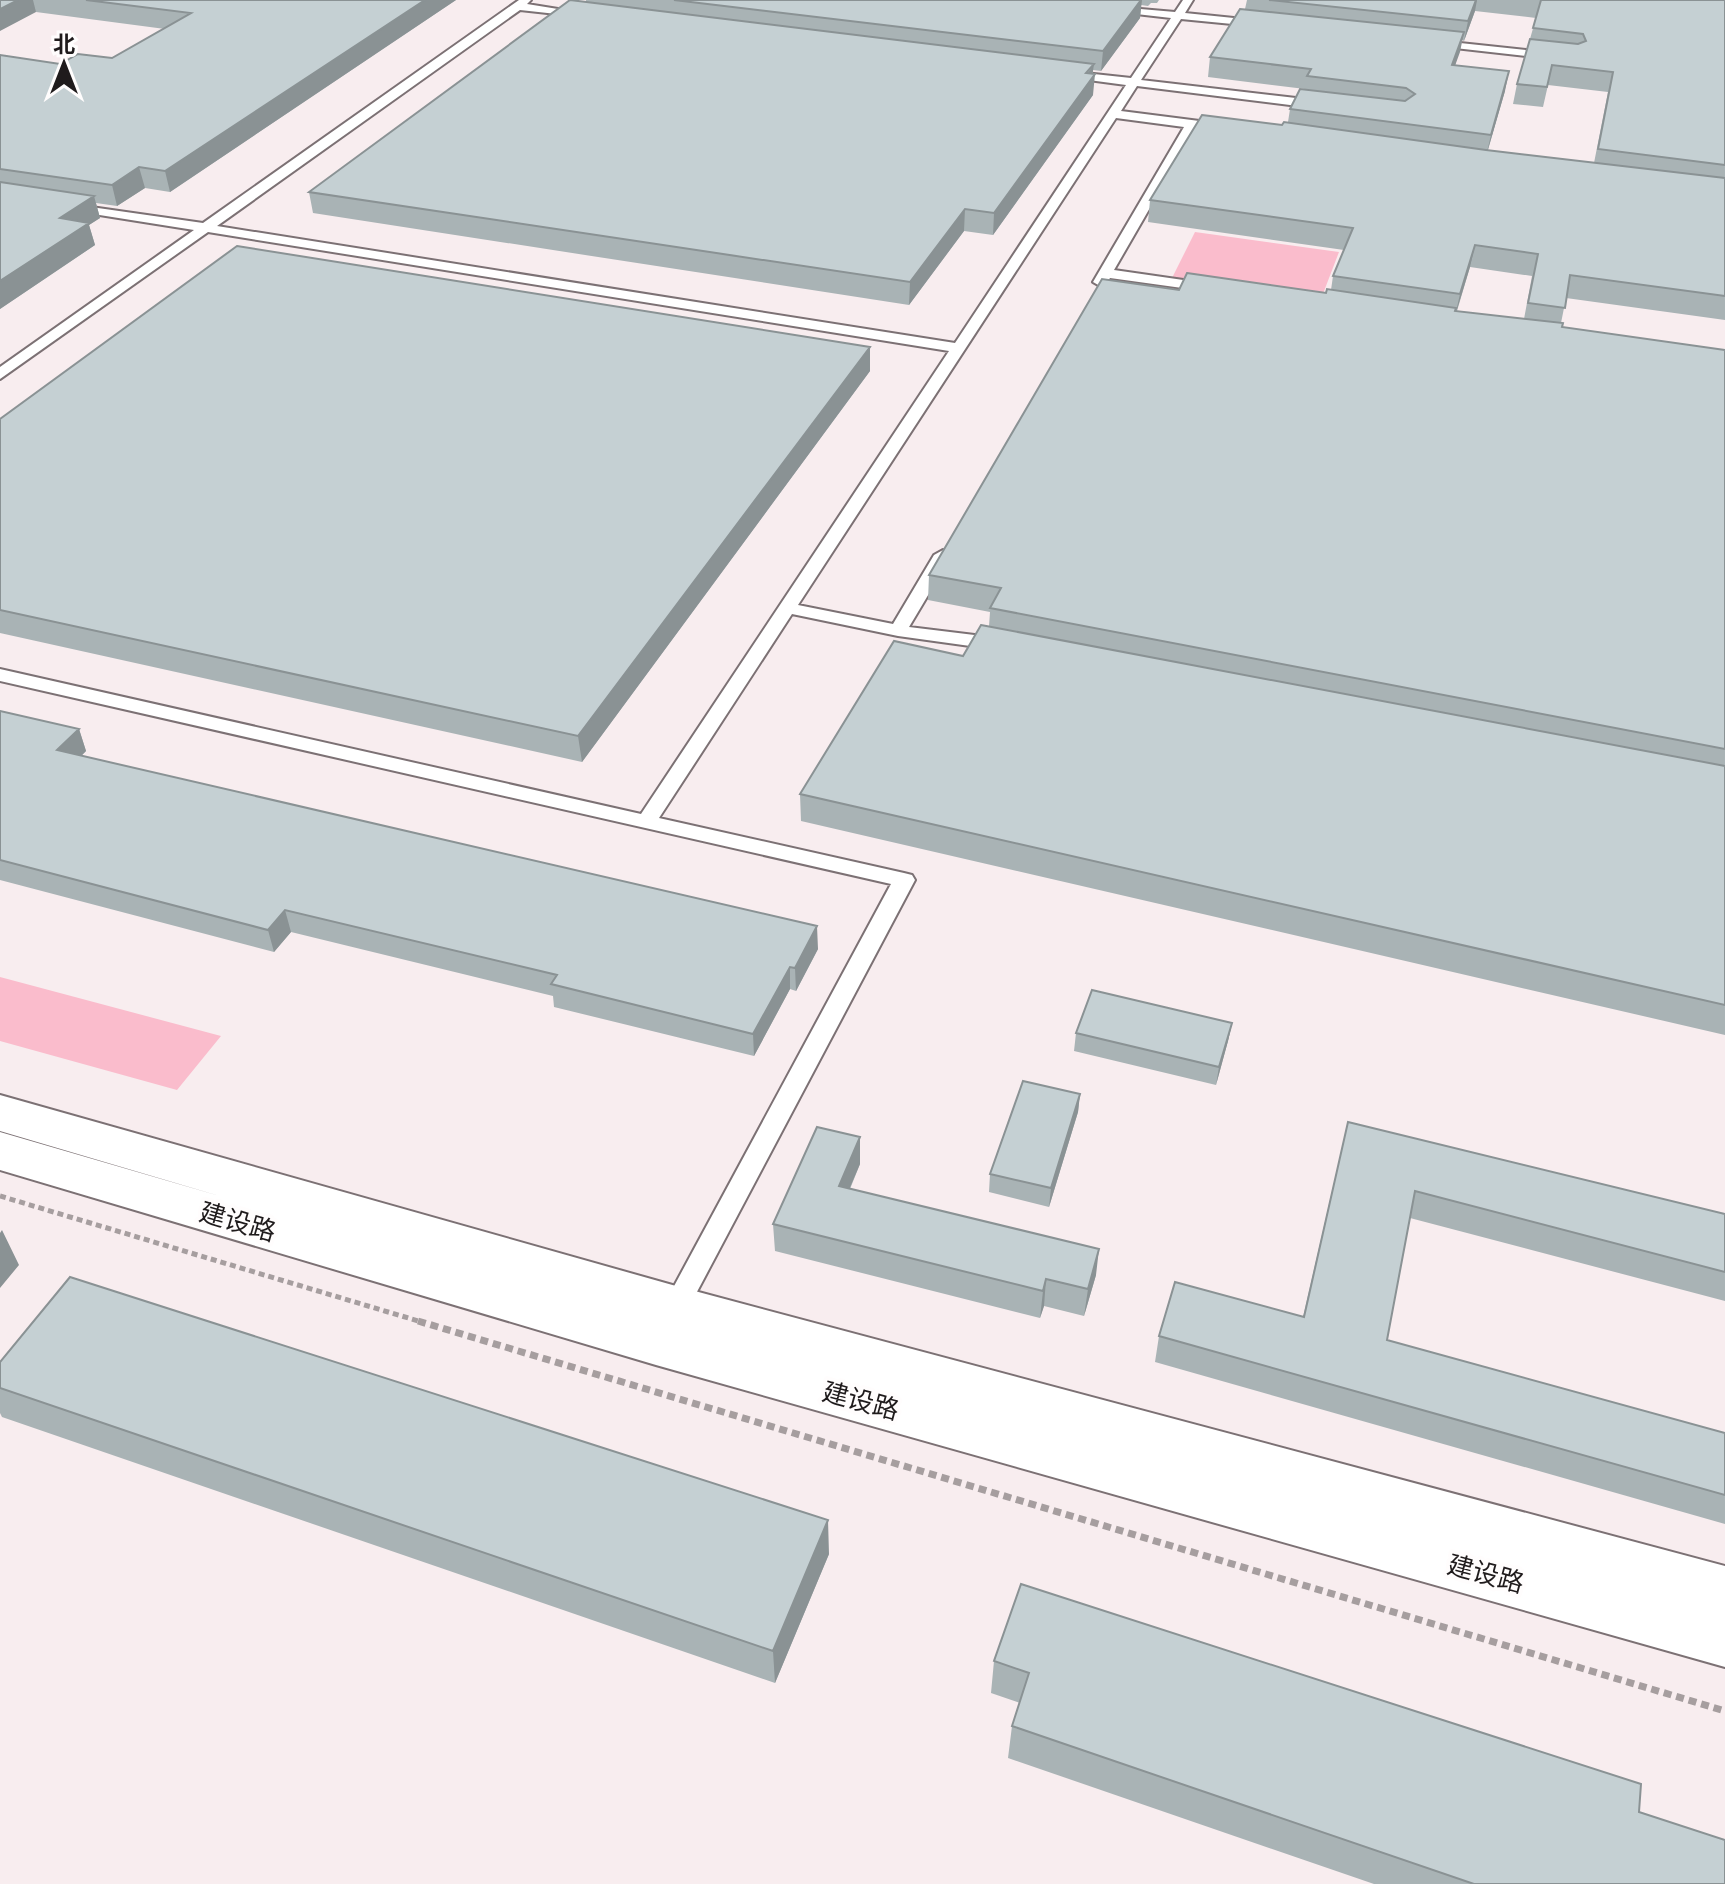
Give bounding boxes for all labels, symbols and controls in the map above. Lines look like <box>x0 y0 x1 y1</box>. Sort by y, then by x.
north arrow <box>24 24 104 104</box>
text: 北 <box>53 29 75 58</box>
street label: 建设路 <box>196 1194 280 1248</box>
street label: 建设路 <box>819 1373 903 1427</box>
street label: 建设路 <box>1444 1546 1528 1600</box>

